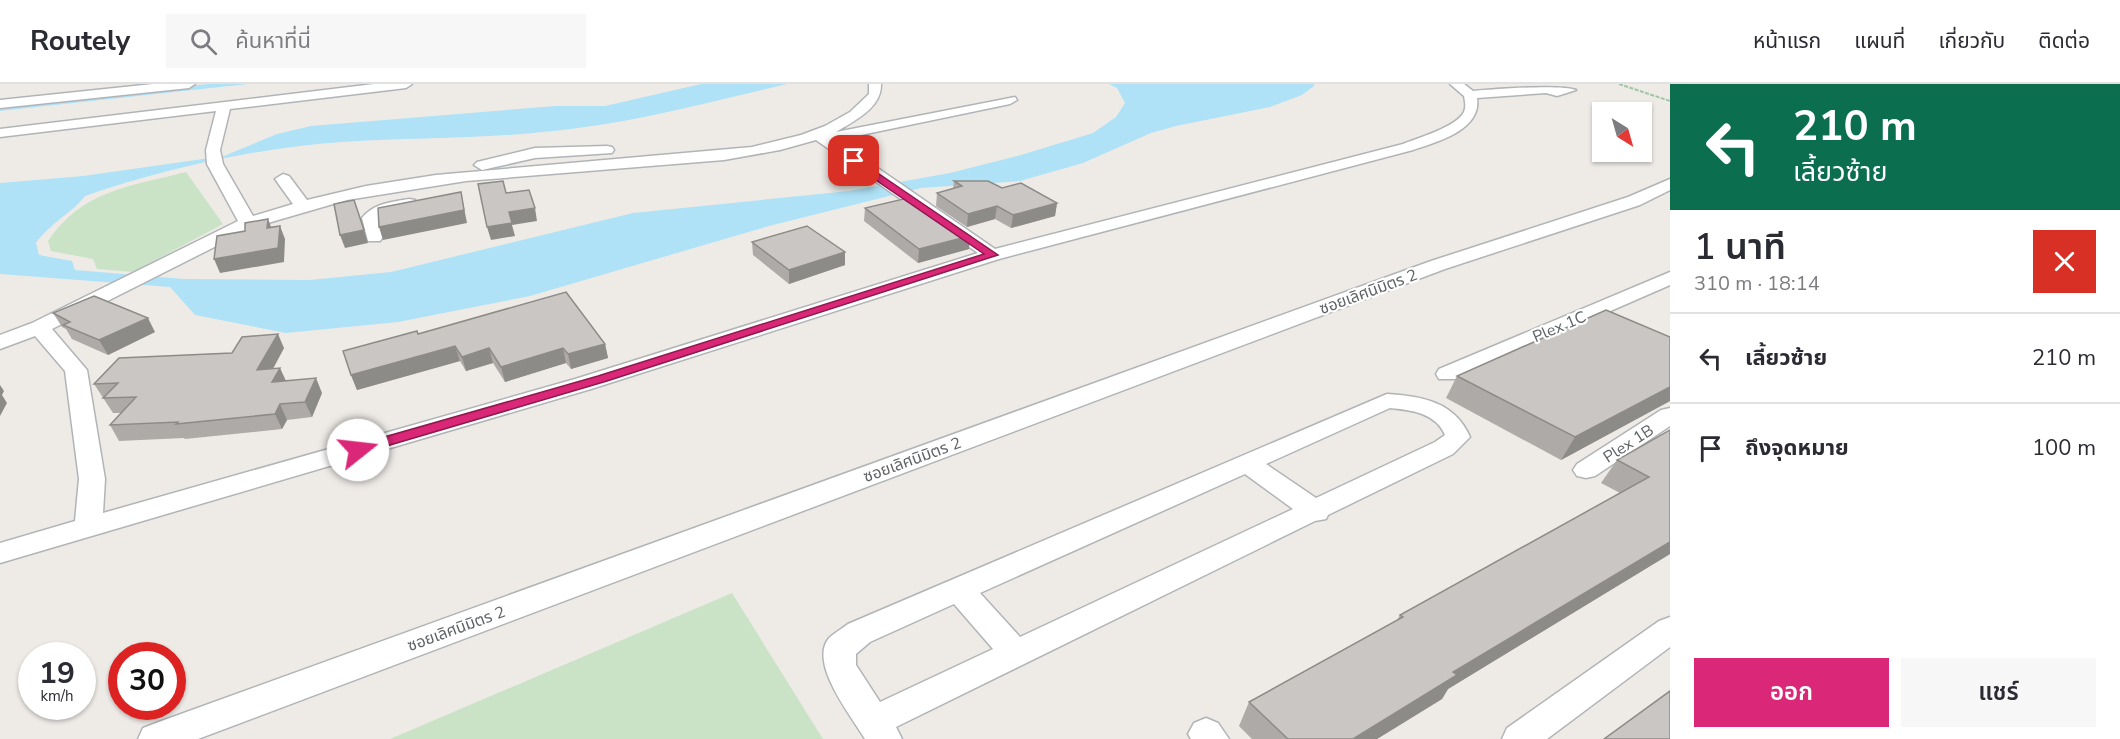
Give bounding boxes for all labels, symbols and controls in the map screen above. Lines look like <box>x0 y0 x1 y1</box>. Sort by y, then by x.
search box <box>166 14 586 68</box>
text: Routely <box>30 22 130 60</box>
icon: search <box>187 25 220 58</box>
text: ค้นหาที่นี่ <box>235 26 311 56</box>
text: หน้าแรก <box>1753 27 1821 55</box>
text: แผนที่ <box>1854 27 1905 55</box>
text: เกี่ยวกับ <box>1938 27 2005 55</box>
text: ติดต่อ <box>2038 27 2090 55</box>
text: 210 m <box>1793 98 1917 155</box>
north arrow <box>1592 102 1652 162</box>
map controls <box>1592 102 1652 162</box>
icon: left <box>1694 108 1772 186</box>
pin <box>828 135 879 186</box>
icon: arrive <box>837 144 870 177</box>
text: เลี้ยวซ้าย <box>1793 154 1887 191</box>
text: 1 นาที <box>1694 223 1786 272</box>
button: close <box>2033 230 2096 293</box>
street label: ซอยเลิศนิมิตร 2 <box>1316 264 1420 320</box>
text: 310 m · 18:14 <box>1694 270 1820 297</box>
street label: Plex 1C <box>1529 306 1590 348</box>
icon: left <box>1694 342 1727 375</box>
text: เลี้ยวซ้าย <box>1745 343 1827 373</box>
text: 210 m <box>2032 343 2096 373</box>
position arrow <box>326 418 390 482</box>
street label: Plex 1B <box>1599 419 1658 468</box>
street label: ซอยเลิศนิมิตร 2 <box>860 432 964 488</box>
icon: arrive <box>1694 432 1727 465</box>
text: ถึงจุดหมาย <box>1745 433 1849 463</box>
text: 100 m <box>2032 433 2096 463</box>
street label: ซอยเลิศนิมิตร 2 <box>404 601 508 657</box>
speed limit sign: 30 <box>108 642 186 720</box>
text: 19 <box>39 653 75 694</box>
button: ออก <box>1694 658 1889 727</box>
button: แชร์ <box>1901 658 2096 727</box>
text: km/h <box>40 686 74 706</box>

